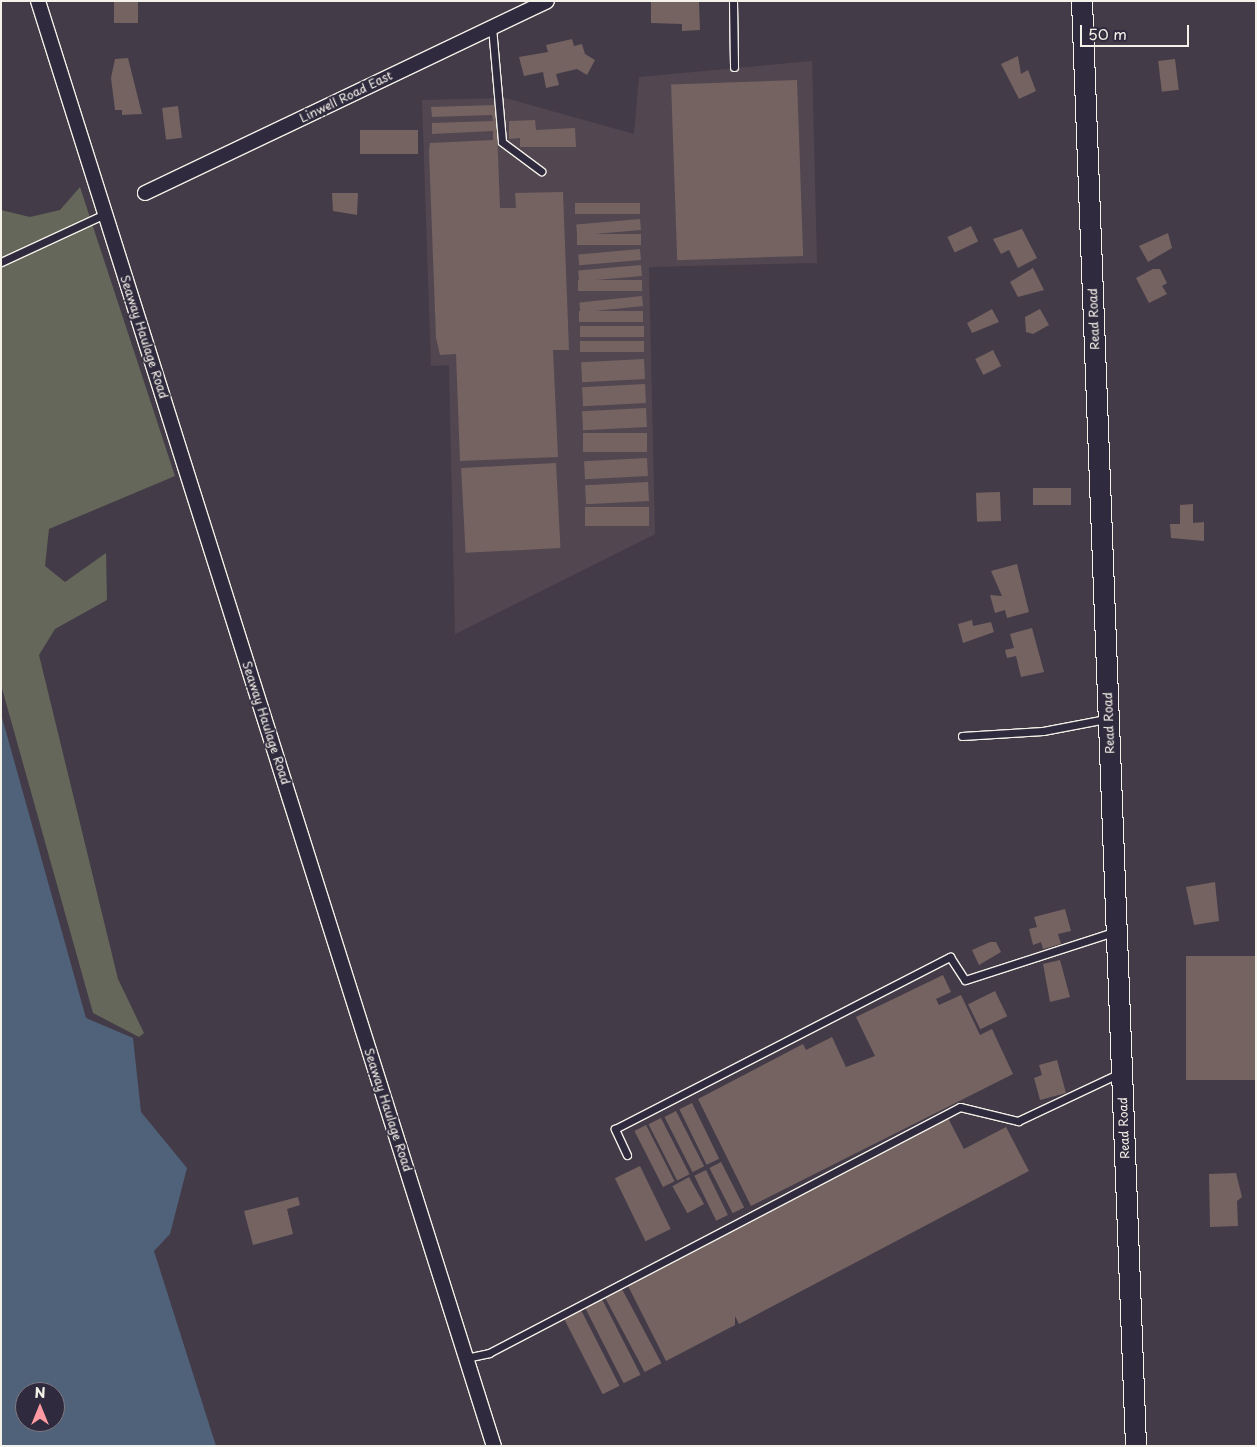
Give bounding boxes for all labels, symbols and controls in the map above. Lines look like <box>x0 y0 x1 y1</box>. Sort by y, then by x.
scale bar <box>1082 15 1191 47</box>
text: 50 m <box>1088 22 1127 45</box>
street label: Linwell Road East <box>297 68 395 126</box>
street label: Seaway Haulage Road <box>117 273 171 401</box>
street label: Read Road <box>1086 288 1102 350</box>
street label: Seaway Haulage Road <box>239 659 293 787</box>
street label: Read Road <box>1101 692 1117 754</box>
street label: Seaway Haulage Road <box>361 1046 415 1174</box>
street label: Read Road <box>1116 1097 1132 1159</box>
north arrow <box>15 1382 65 1432</box>
text: N <box>34 1382 46 1403</box>

